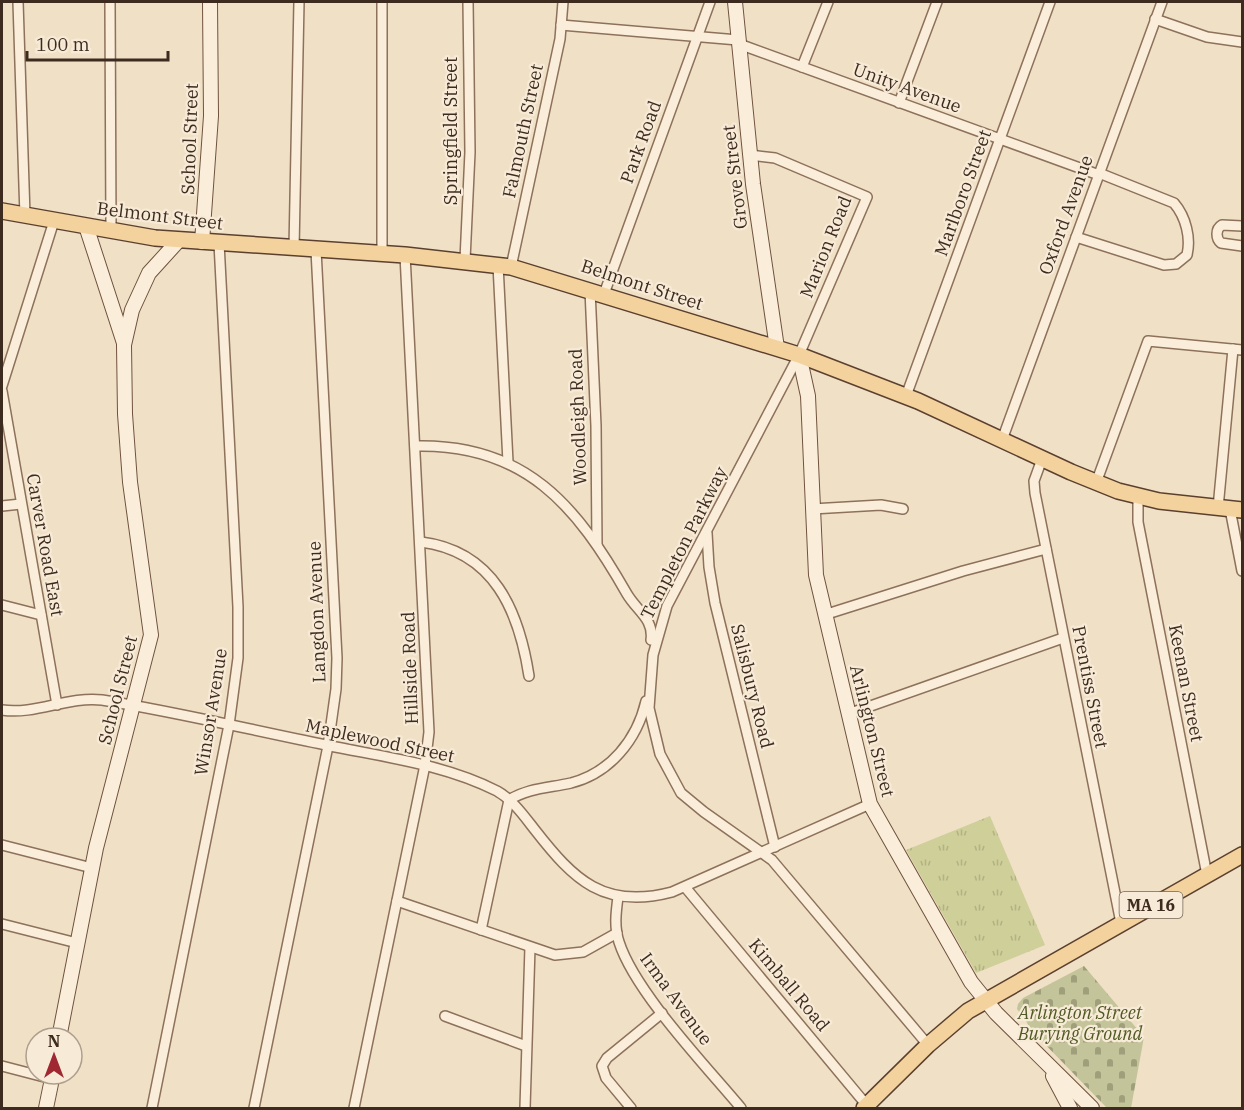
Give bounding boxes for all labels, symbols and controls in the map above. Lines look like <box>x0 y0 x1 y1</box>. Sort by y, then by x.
scale bar <box>27 24 168 62</box>
text: 100 m <box>36 33 90 56</box>
street label: Springfield Street <box>439 57 462 205</box>
street label: Unity Avenue <box>850 57 965 118</box>
street label: Falmouth Street <box>497 62 548 200</box>
street label: School Street <box>176 83 203 195</box>
street label: Park Road <box>615 97 666 186</box>
street label: Grove Street <box>717 124 752 230</box>
street label: Marlboro Street <box>929 126 996 259</box>
street label: Oxford Avenue <box>1033 152 1098 278</box>
street label: Marion Road <box>795 192 856 301</box>
street label: Belmont Street <box>96 196 224 235</box>
street label: Belmont Street <box>578 254 706 315</box>
street label: Woodleigh Road <box>564 348 591 486</box>
street label: Templeton Parkway <box>635 462 732 623</box>
street label: Carver Road East <box>22 472 69 618</box>
street label: Langdon Avenue <box>303 541 330 683</box>
street label: Hillside Road <box>396 611 423 725</box>
street label: Salisbury Road <box>726 621 779 751</box>
street label: Keenan Street <box>1164 622 1209 744</box>
street label: Prentiss Street <box>1067 624 1114 750</box>
street label: School Street <box>93 633 142 747</box>
street label: Winsor Avenue <box>189 647 232 777</box>
street label: Arlington Street <box>845 662 900 799</box>
street label: Maplewood Street <box>303 713 457 768</box>
road number: MA 16 <box>1120 892 1182 918</box>
street label: Kimball Road <box>744 934 835 1036</box>
street label: Irma Avenue <box>635 948 718 1049</box>
park label: Arlington Street Burying Ground <box>1017 1001 1143 1045</box>
north arrow <box>24 1026 84 1086</box>
text: N <box>48 1031 60 1051</box>

